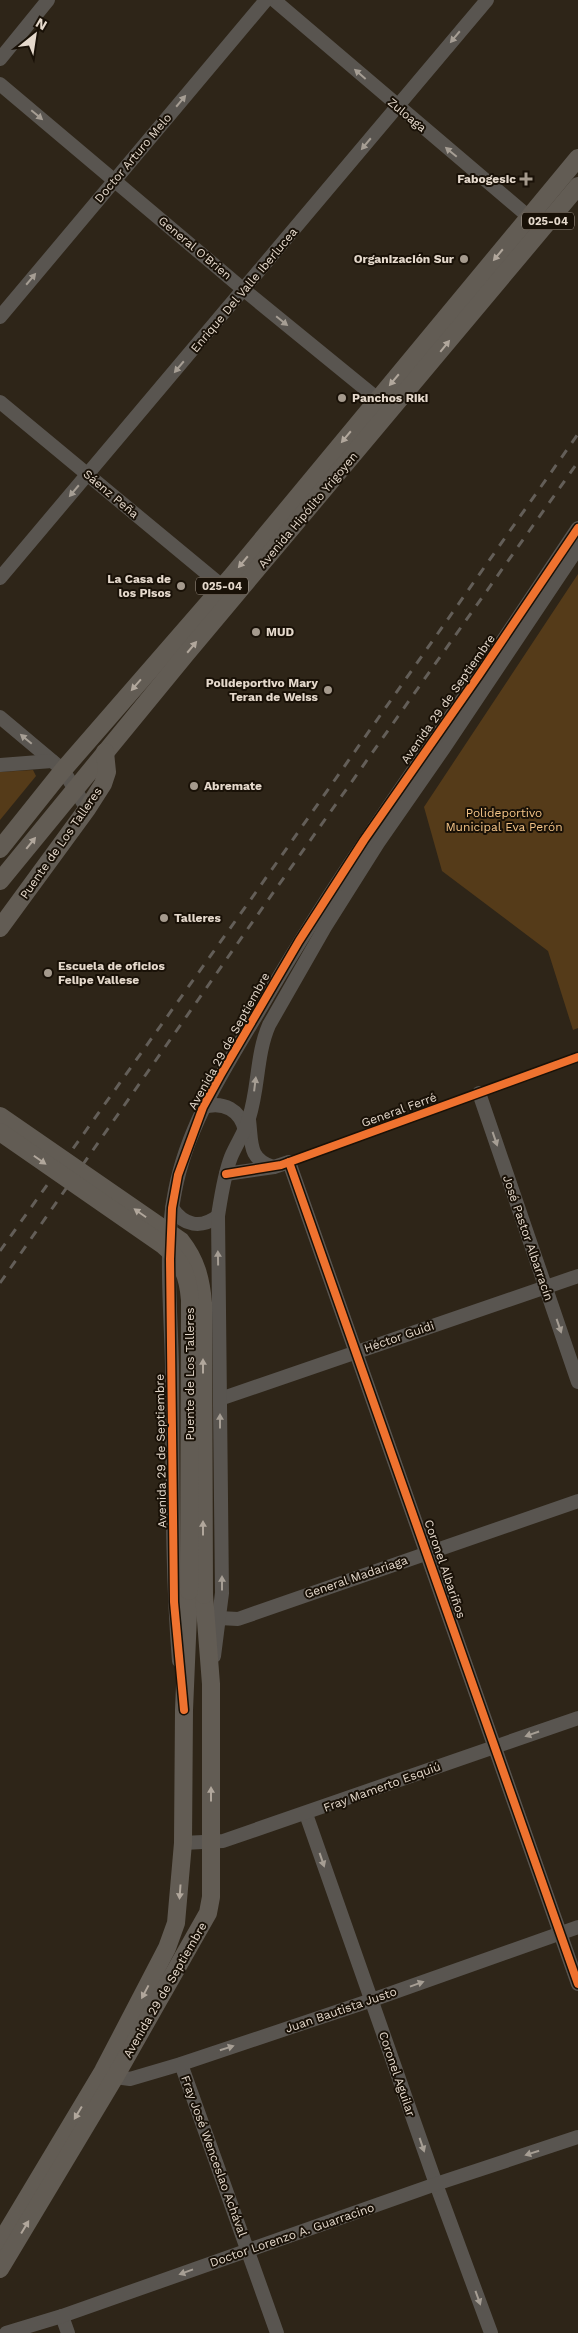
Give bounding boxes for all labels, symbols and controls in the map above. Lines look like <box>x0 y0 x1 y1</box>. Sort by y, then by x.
north arrow <box>10 10 60 60</box>
text: N <box>33 14 50 33</box>
one-way arrow <box>450 31 461 44</box>
one-way arrow <box>354 69 367 80</box>
one-way arrow <box>175 95 186 108</box>
street label: Zuloaga <box>385 95 429 135</box>
one-way arrow <box>31 109 43 121</box>
street label: Doctor Arturo Melo <box>92 111 174 205</box>
one-way arrow <box>361 137 372 150</box>
one-way arrow <box>445 146 458 157</box>
place label: Fabogesic <box>457 172 516 186</box>
marker: Fabogesic <box>520 173 532 185</box>
road number: 025-04 <box>522 212 574 230</box>
street label: General O'Brien <box>156 213 234 283</box>
street label: Enrique Del Valle Iberlucea <box>188 225 300 355</box>
one-way arrow <box>492 248 503 261</box>
place label: Organización Sur <box>354 252 455 266</box>
marker: Organización Sur <box>458 253 470 265</box>
one-way arrow <box>26 273 37 286</box>
one-way arrow <box>276 315 288 326</box>
one-way arrow <box>439 340 450 353</box>
one-way arrow <box>173 361 184 374</box>
one-way arrow <box>389 374 400 386</box>
place label: Panchos Riki <box>352 391 428 405</box>
marker: Panchos Riki <box>336 392 348 404</box>
one-way arrow <box>341 430 352 443</box>
street label: Avenida Hipólito Yrigoyen <box>255 449 361 571</box>
street label: Sáenz Peña <box>81 467 142 521</box>
one-way arrow <box>68 485 79 498</box>
one-way arrow <box>237 555 248 568</box>
place label: La Casa de los Pisos <box>107 572 172 600</box>
road number: 025-04 <box>196 578 248 594</box>
marker: La Casa de los Pisos <box>175 580 187 592</box>
place label: MUD <box>266 625 294 639</box>
marker: MUD <box>250 626 262 638</box>
street label: Avenida 29 de Septiembre <box>398 632 498 766</box>
one-way arrow <box>186 642 198 654</box>
place label: Polideportivo Mary Teran de Weiss <box>206 676 319 704</box>
one-way arrow <box>131 678 142 691</box>
marker: Polideportivo Mary Teran de Weiss <box>322 684 334 696</box>
one-way arrow <box>20 733 33 744</box>
place label: Abremate <box>204 779 262 793</box>
marker: Abremate <box>188 780 200 792</box>
street label: Puente de Los Talleres <box>17 785 105 901</box>
park label: Polideportivo Municipal Eva Perón <box>445 806 563 834</box>
one-way arrow <box>25 837 36 850</box>
place label: Talleres <box>174 911 222 925</box>
marker: Talleres <box>158 912 170 924</box>
place label: Escuela de oficios Felipe Vallese <box>58 959 165 987</box>
marker: Escuela de oficios Felipe Vallese <box>42 967 54 979</box>
street label: Avenida 29 de Septiembre <box>185 970 273 1112</box>
one-way arrow <box>251 1076 259 1092</box>
street label: General Ferré <box>360 1090 439 1130</box>
one-way arrow <box>491 1132 499 1147</box>
one-way arrow <box>33 1155 47 1165</box>
street label: José Pastor Albarracín <box>500 1173 556 1303</box>
one-way arrow <box>133 1208 147 1218</box>
one-way arrow <box>214 1250 222 1266</box>
street label: Puente de Los Talleres <box>183 1308 197 1440</box>
street label: Héctor Guidi <box>362 1318 436 1356</box>
one-way arrow <box>555 1319 563 1334</box>
one-way arrow <box>199 1358 207 1374</box>
street label: Avenida 29 de Septiembre <box>153 1374 169 1528</box>
one-way arrow <box>216 1412 224 1428</box>
street label: Coronel Albariños <box>422 1518 468 1620</box>
one-way arrow <box>199 1520 207 1536</box>
street label: General Madariaga <box>303 1553 410 1601</box>
one-way arrow <box>218 1575 226 1591</box>
one-way arrow <box>524 1730 539 1738</box>
street label: Fray Mamerto Esquiú <box>321 1759 443 1815</box>
one-way arrow <box>207 1786 215 1802</box>
one-way arrow <box>318 1853 326 1868</box>
one-way arrow <box>176 1884 184 1900</box>
street label: Avenida 29 de Septiembre <box>120 1920 210 2060</box>
one-way arrow <box>410 1980 425 1987</box>
street label: Juan Bautista Justo <box>283 1984 399 2036</box>
one-way arrow <box>140 1985 149 1998</box>
street label: Coronel Aguilar <box>376 2030 418 2118</box>
one-way arrow <box>220 2044 235 2052</box>
street label: Fray José Wenceslao Achával <box>178 2074 250 2239</box>
one-way arrow <box>74 2106 83 2119</box>
one-way arrow <box>419 2138 426 2153</box>
one-way arrow <box>524 2149 539 2157</box>
street label: Doctor Lorenzo A. Guarracino <box>208 2200 376 2270</box>
one-way arrow <box>21 2221 30 2234</box>
one-way arrow <box>178 2269 193 2276</box>
one-way arrow <box>474 2291 482 2306</box>

